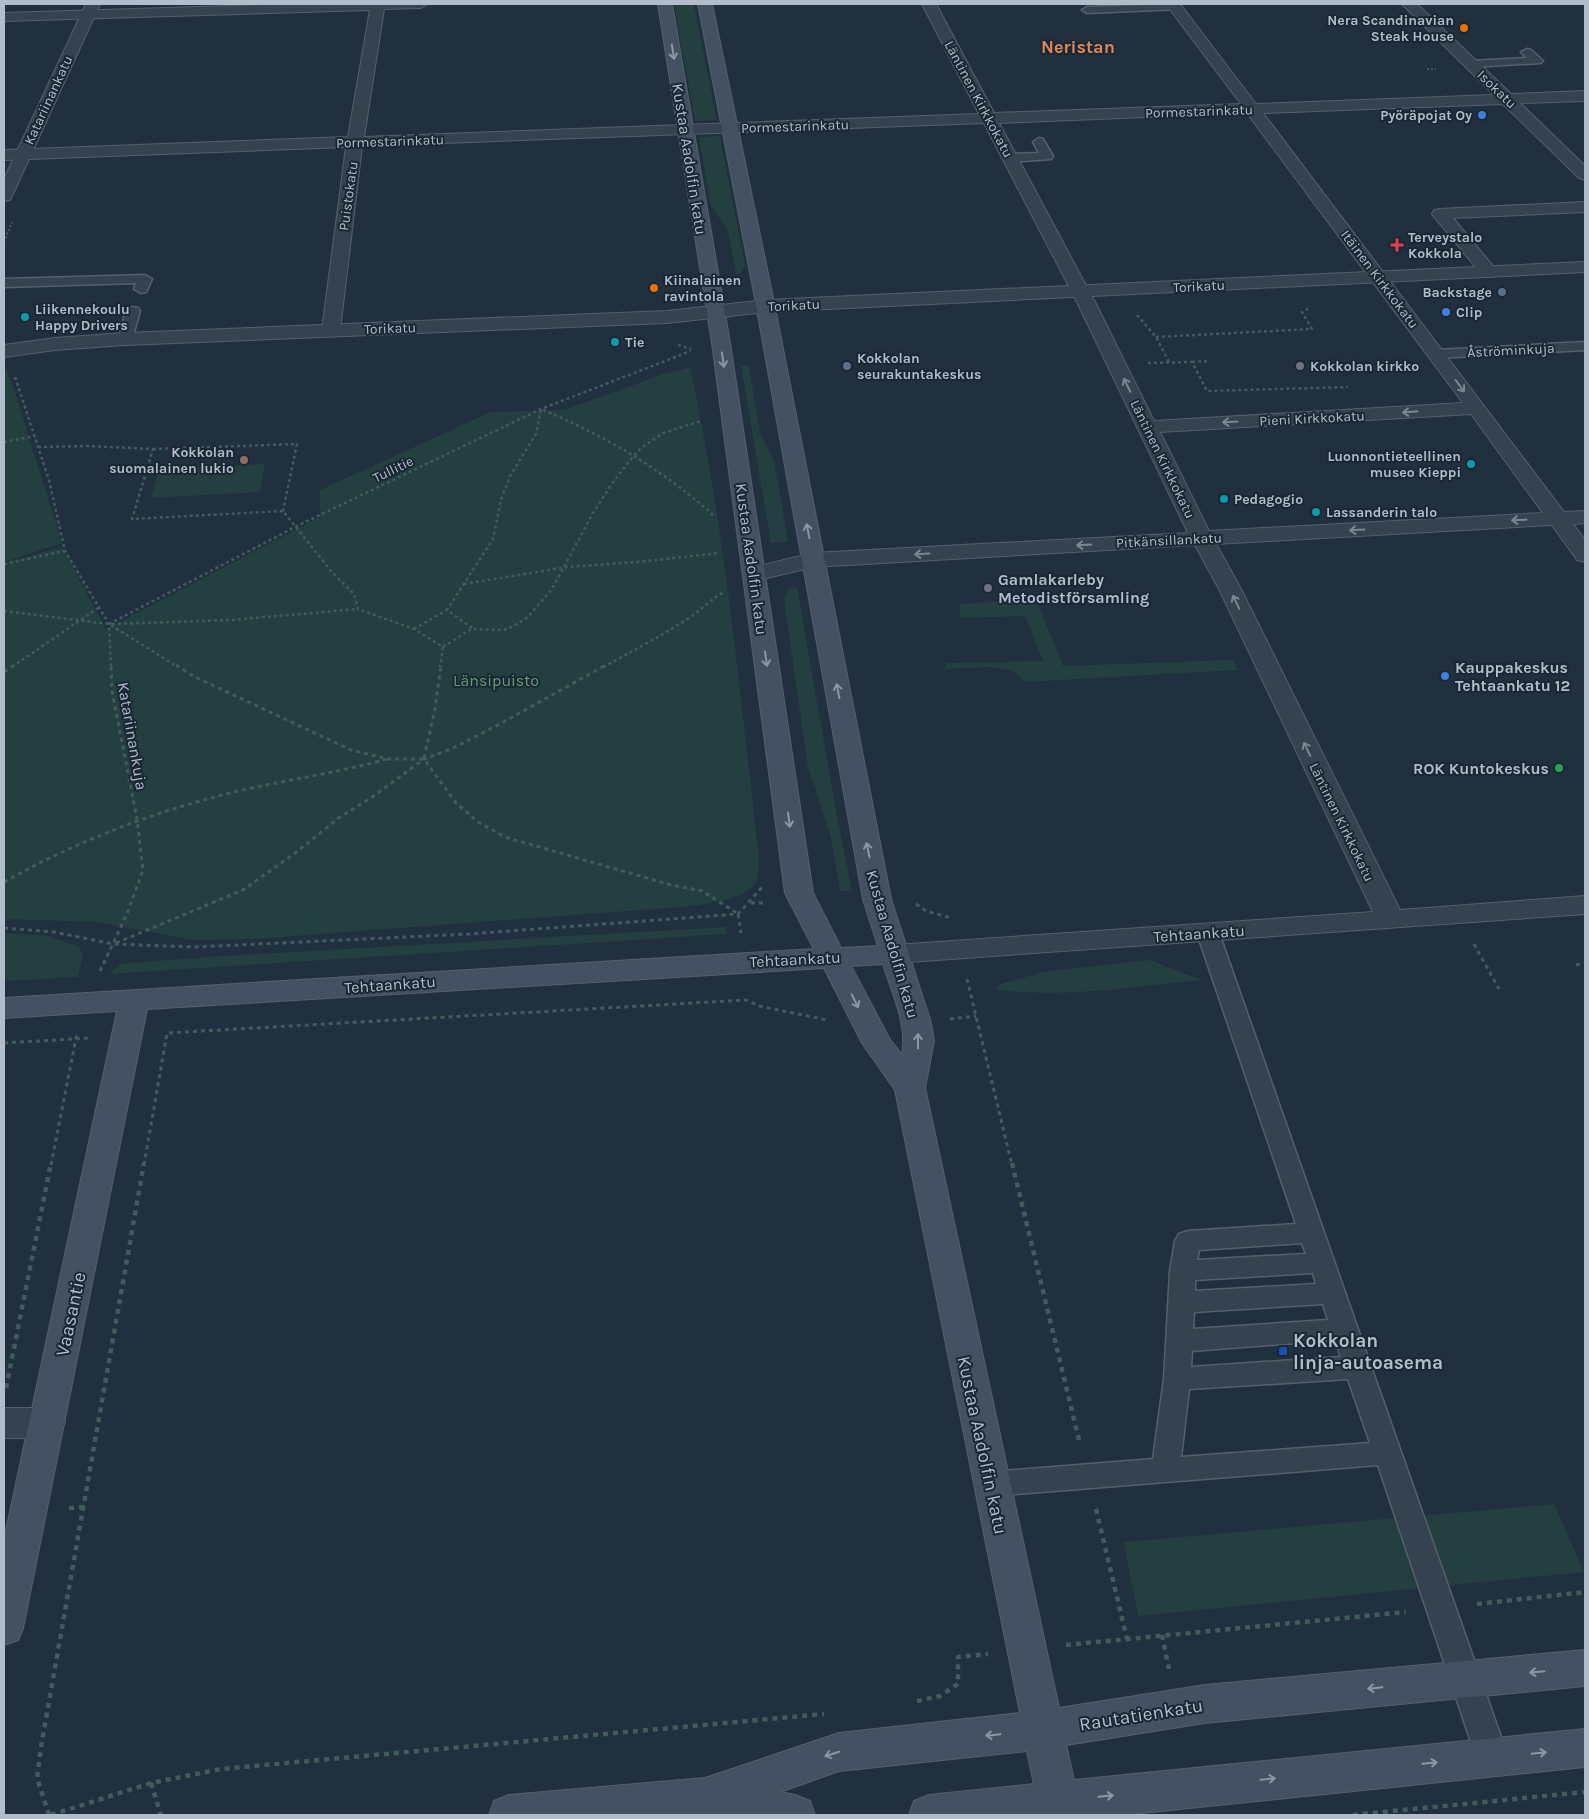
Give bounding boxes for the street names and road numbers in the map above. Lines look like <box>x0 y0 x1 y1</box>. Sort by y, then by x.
street label: Läntinen Kirkkokatu <box>941 38 1017 161</box>
street label: Katariinankatu <box>20 53 77 148</box>
street label: Isokatu <box>1473 66 1520 112</box>
street label: Kustaa Aadolfin katu <box>668 82 711 236</box>
street label: Pormestarinkatu <box>1145 101 1253 122</box>
street label: Pormestarinkatu <box>741 116 849 137</box>
street label: Pormestarinkatu <box>336 131 444 152</box>
street label: Puistokatu <box>335 160 362 232</box>
street label: Itäinen Kirkkokatu <box>1337 227 1422 332</box>
street label: Torikatu <box>1173 277 1225 296</box>
street label: Torikatu <box>768 296 820 315</box>
street label: Torikatu <box>364 319 416 338</box>
street label: Åströminkuja <box>1467 340 1555 361</box>
street label: Läntinen Kirkkokatu <box>1126 397 1199 521</box>
street label: Pieni Kirkkokatu <box>1259 407 1365 430</box>
street label: Tullitie <box>370 452 416 487</box>
street label: Kustaa Aadolfin katu <box>731 482 772 636</box>
street label: Pitkänsillankatu <box>1116 529 1222 552</box>
street label: Katariinankuja <box>114 681 151 792</box>
street label: Läntinen Kirkkokatu <box>1305 760 1378 884</box>
street label: Kustaa Aadolfin katu <box>862 868 923 1020</box>
street label: Tehtaankatu <box>1153 921 1245 946</box>
street label: Tehtaankatu <box>749 948 841 971</box>
street label: Tehtaankatu <box>344 972 436 997</box>
street label: Vaasantie <box>51 1270 91 1358</box>
street label: Kustaa Aadolfin katu <box>952 1354 1012 1536</box>
street label: Rautatienkatu <box>1078 1694 1205 1736</box>

